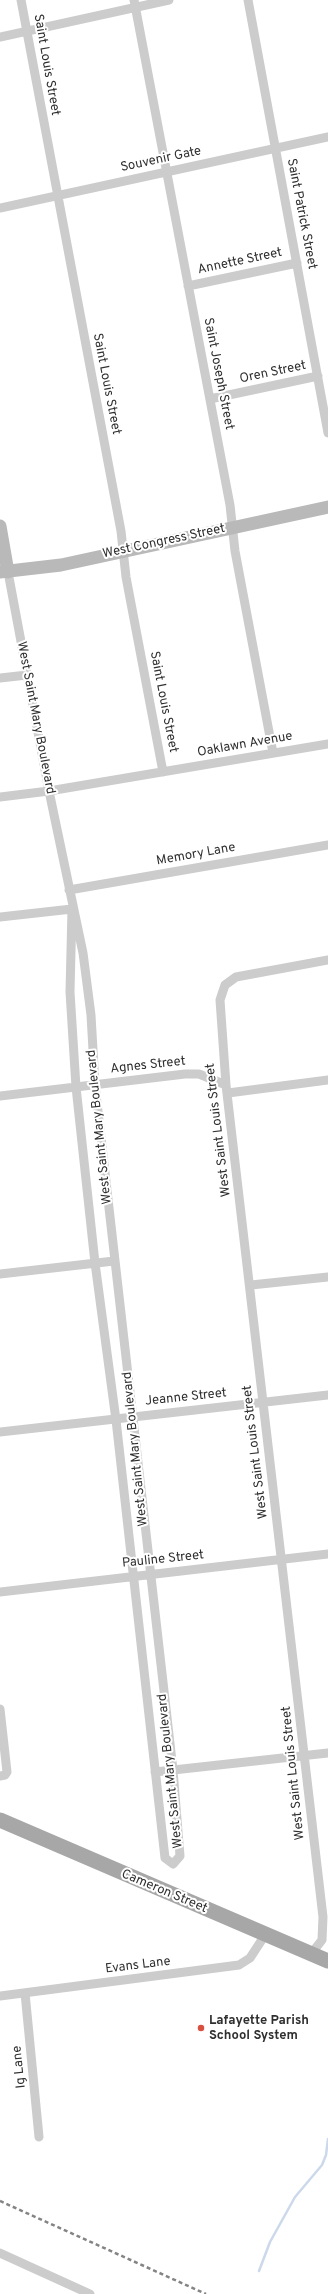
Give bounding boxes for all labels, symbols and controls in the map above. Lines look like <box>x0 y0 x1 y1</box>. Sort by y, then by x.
street label: Saint Louis Street <box>29 13 63 117</box>
street label: Souvenir Gate <box>119 144 203 176</box>
street label: Saint Patrick Street <box>283 157 319 271</box>
street label: Annette Street <box>196 245 284 279</box>
street label: Saint Joseph Street <box>199 317 237 431</box>
street label: Saint Louis Street <box>89 332 123 436</box>
street label: Oren Street <box>238 358 308 388</box>
street label: West Congress Street <box>101 521 227 563</box>
street label: West Saint Mary Boulevard <box>13 640 57 796</box>
street label: Saint Louis Street <box>146 650 180 754</box>
street label: Oaklawn Avenue <box>196 729 294 761</box>
street label: Memory Lane <box>155 840 237 870</box>
street label: West Saint Mary Boulevard <box>84 1049 116 1205</box>
street label: Agnes Street <box>110 1054 186 1078</box>
street label: West Saint Louis Street <box>203 1062 235 1198</box>
street label: West Saint Mary Boulevard <box>120 1371 152 1527</box>
street label: West Saint Louis Street <box>240 1384 272 1520</box>
street label: Jeanne Street <box>144 1386 228 1410</box>
street label: Pauline Street <box>121 1548 205 1572</box>
street label: West Saint Mary Boulevard <box>155 1693 187 1849</box>
street label: West Saint Louis Street <box>279 1705 309 1841</box>
street label: Cameron Street <box>119 1867 209 1917</box>
street label: Evans Lane <box>104 1954 172 1978</box>
place label: Lafayette Parish School System <box>209 2013 309 2044</box>
marker: Lafayette Parish School System <box>196 2023 206 2033</box>
street label: Ig Lane <box>10 2045 30 2089</box>

